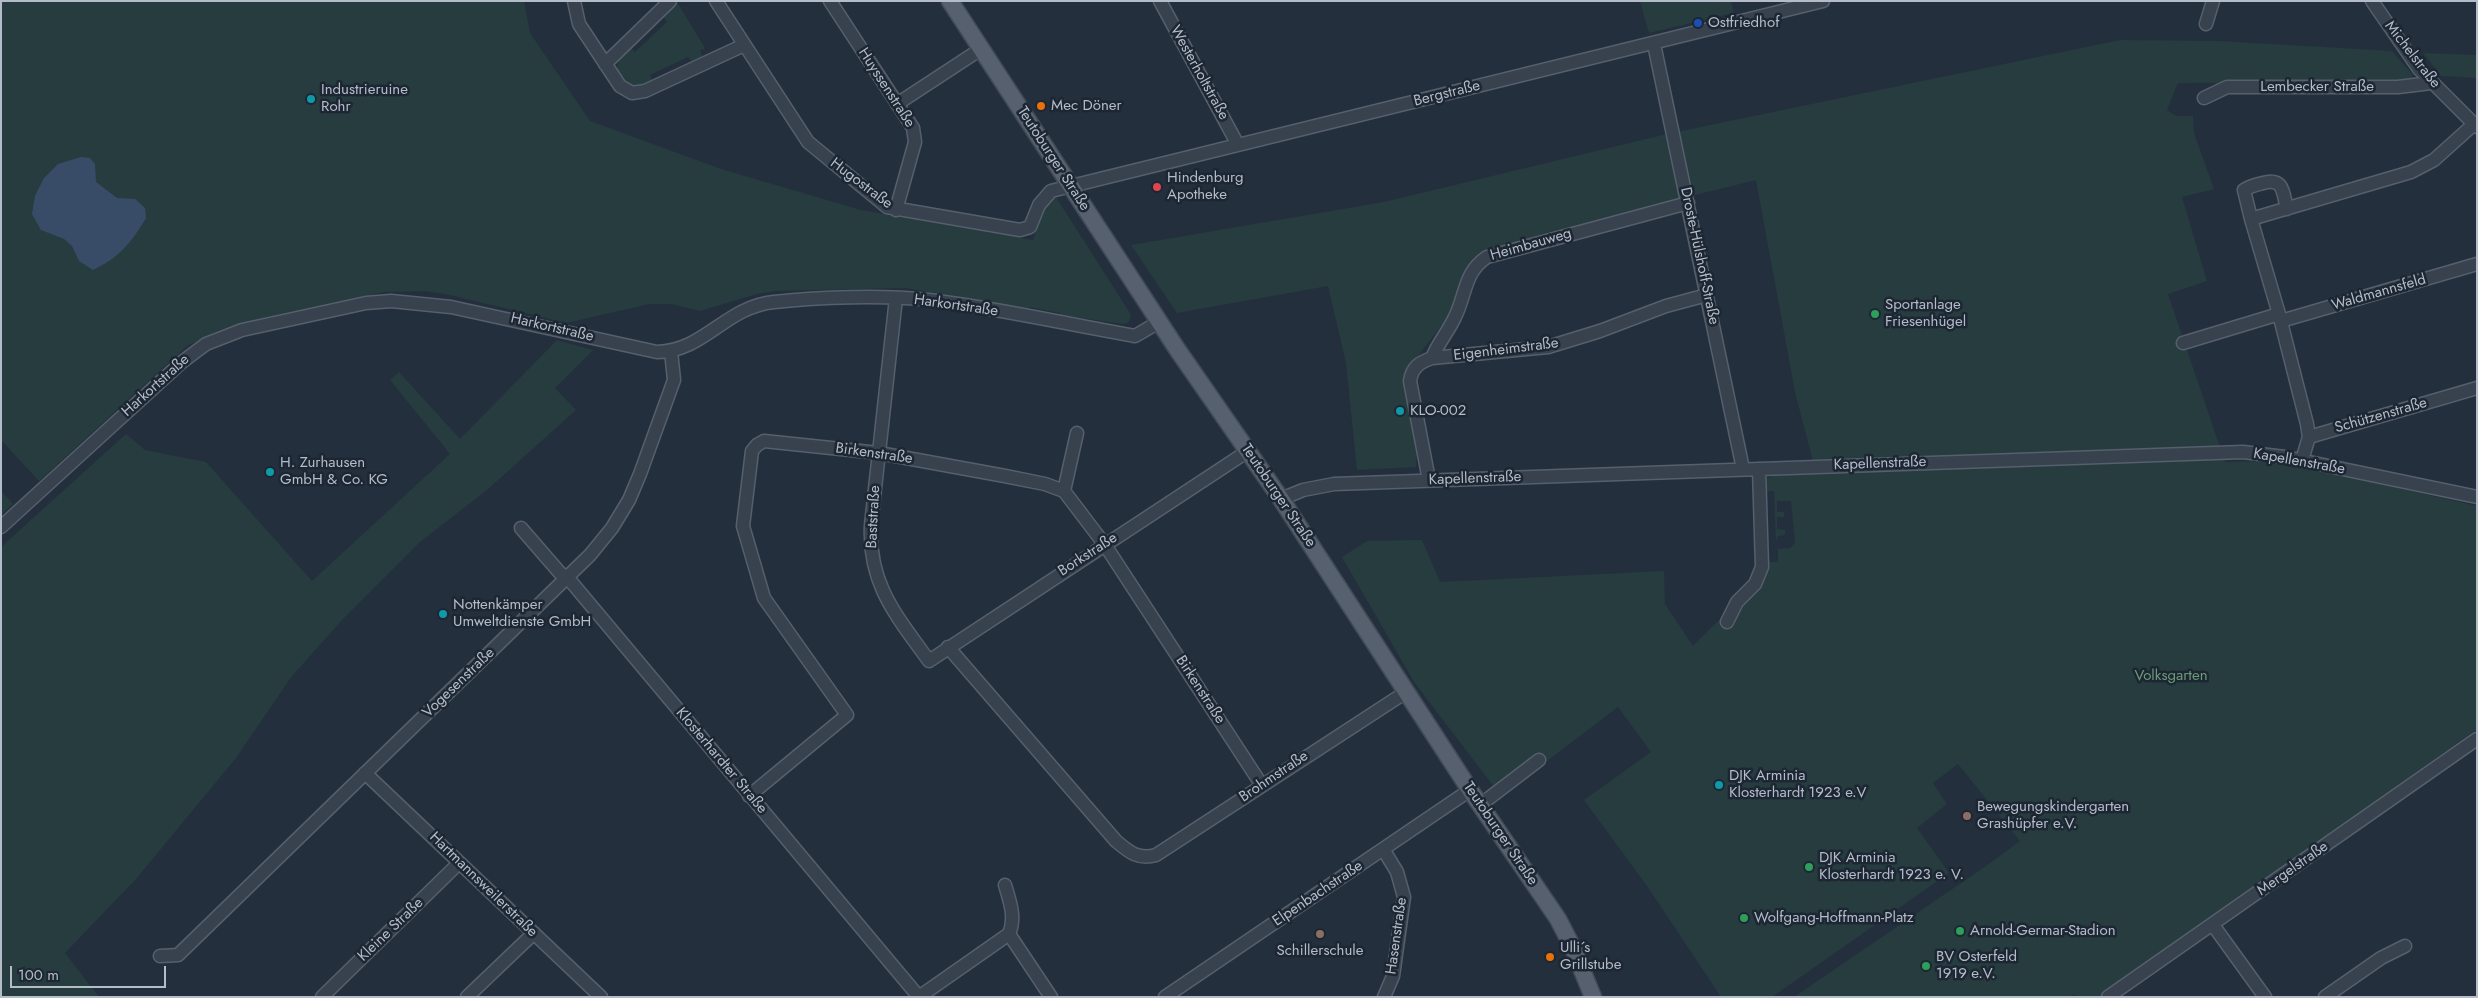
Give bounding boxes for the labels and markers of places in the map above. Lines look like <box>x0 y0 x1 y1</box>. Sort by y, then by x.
place label: Ostfriedhof <box>1708 14 1779 32</box>
marker: Ostfriedhof <box>1692 17 1704 29</box>
place label: Industrieruine Rohr <box>321 81 408 116</box>
marker: Industrieruine Rohr <box>305 93 317 105</box>
place label: Mec Döner <box>1051 97 1122 115</box>
marker: Mec Döner <box>1035 100 1047 112</box>
place label: Hindenburg Apotheke <box>1167 169 1244 204</box>
marker: Hindenburg Apotheke <box>1151 181 1163 193</box>
place label: Sportanlage Friesenhügel <box>1885 296 1966 331</box>
marker: Sportanlage Friesenhügel <box>1869 308 1881 320</box>
place label: KLO-002 <box>1410 402 1466 420</box>
marker: KLO-002 <box>1394 405 1406 417</box>
place label: H. Zurhausen GmbH & Co. KG <box>280 454 388 489</box>
marker: H. Zurhausen GmbH & Co. KG <box>264 466 276 478</box>
place label: Nottenkämper Umweltdienste GmbH <box>453 596 591 631</box>
marker: Nottenkämper Umweltdienste GmbH <box>437 608 449 620</box>
place label: DJK Arminia Klosterhardt 1923 e.V <box>1729 767 1867 802</box>
marker: DJK Arminia Klosterhardt 1923 e.V <box>1713 779 1725 791</box>
place label: Bewegungskindergarten Grashüpfer e.V. <box>1977 798 2129 833</box>
marker: Bewegungskindergarten Grashüpfer e.V. <box>1961 810 1973 822</box>
place label: DJK Arminia Klosterhardt 1923 e. V. <box>1819 849 1964 884</box>
marker: DJK Arminia Klosterhardt 1923 e. V. <box>1803 861 1815 873</box>
place label: Wolfgang-Hoffmann-Platz <box>1754 909 1914 927</box>
marker: Wolfgang-Hoffmann-Platz <box>1738 912 1750 924</box>
place label: Arnold-Germar-Stadion <box>1970 922 2116 940</box>
marker: Arnold-Germar-Stadion <box>1954 925 1966 937</box>
marker: Schillerschule <box>1314 928 1326 940</box>
place label: Ulli´s Grillstube <box>1560 939 1621 974</box>
place label: Schillerschule <box>1276 942 1364 960</box>
place label: BV Osterfeld 1919 e.V. <box>1936 948 2017 983</box>
marker: Ulli´s Grillstube <box>1544 951 1556 963</box>
marker: BV Osterfeld 1919 e.V. <box>1920 960 1932 972</box>

